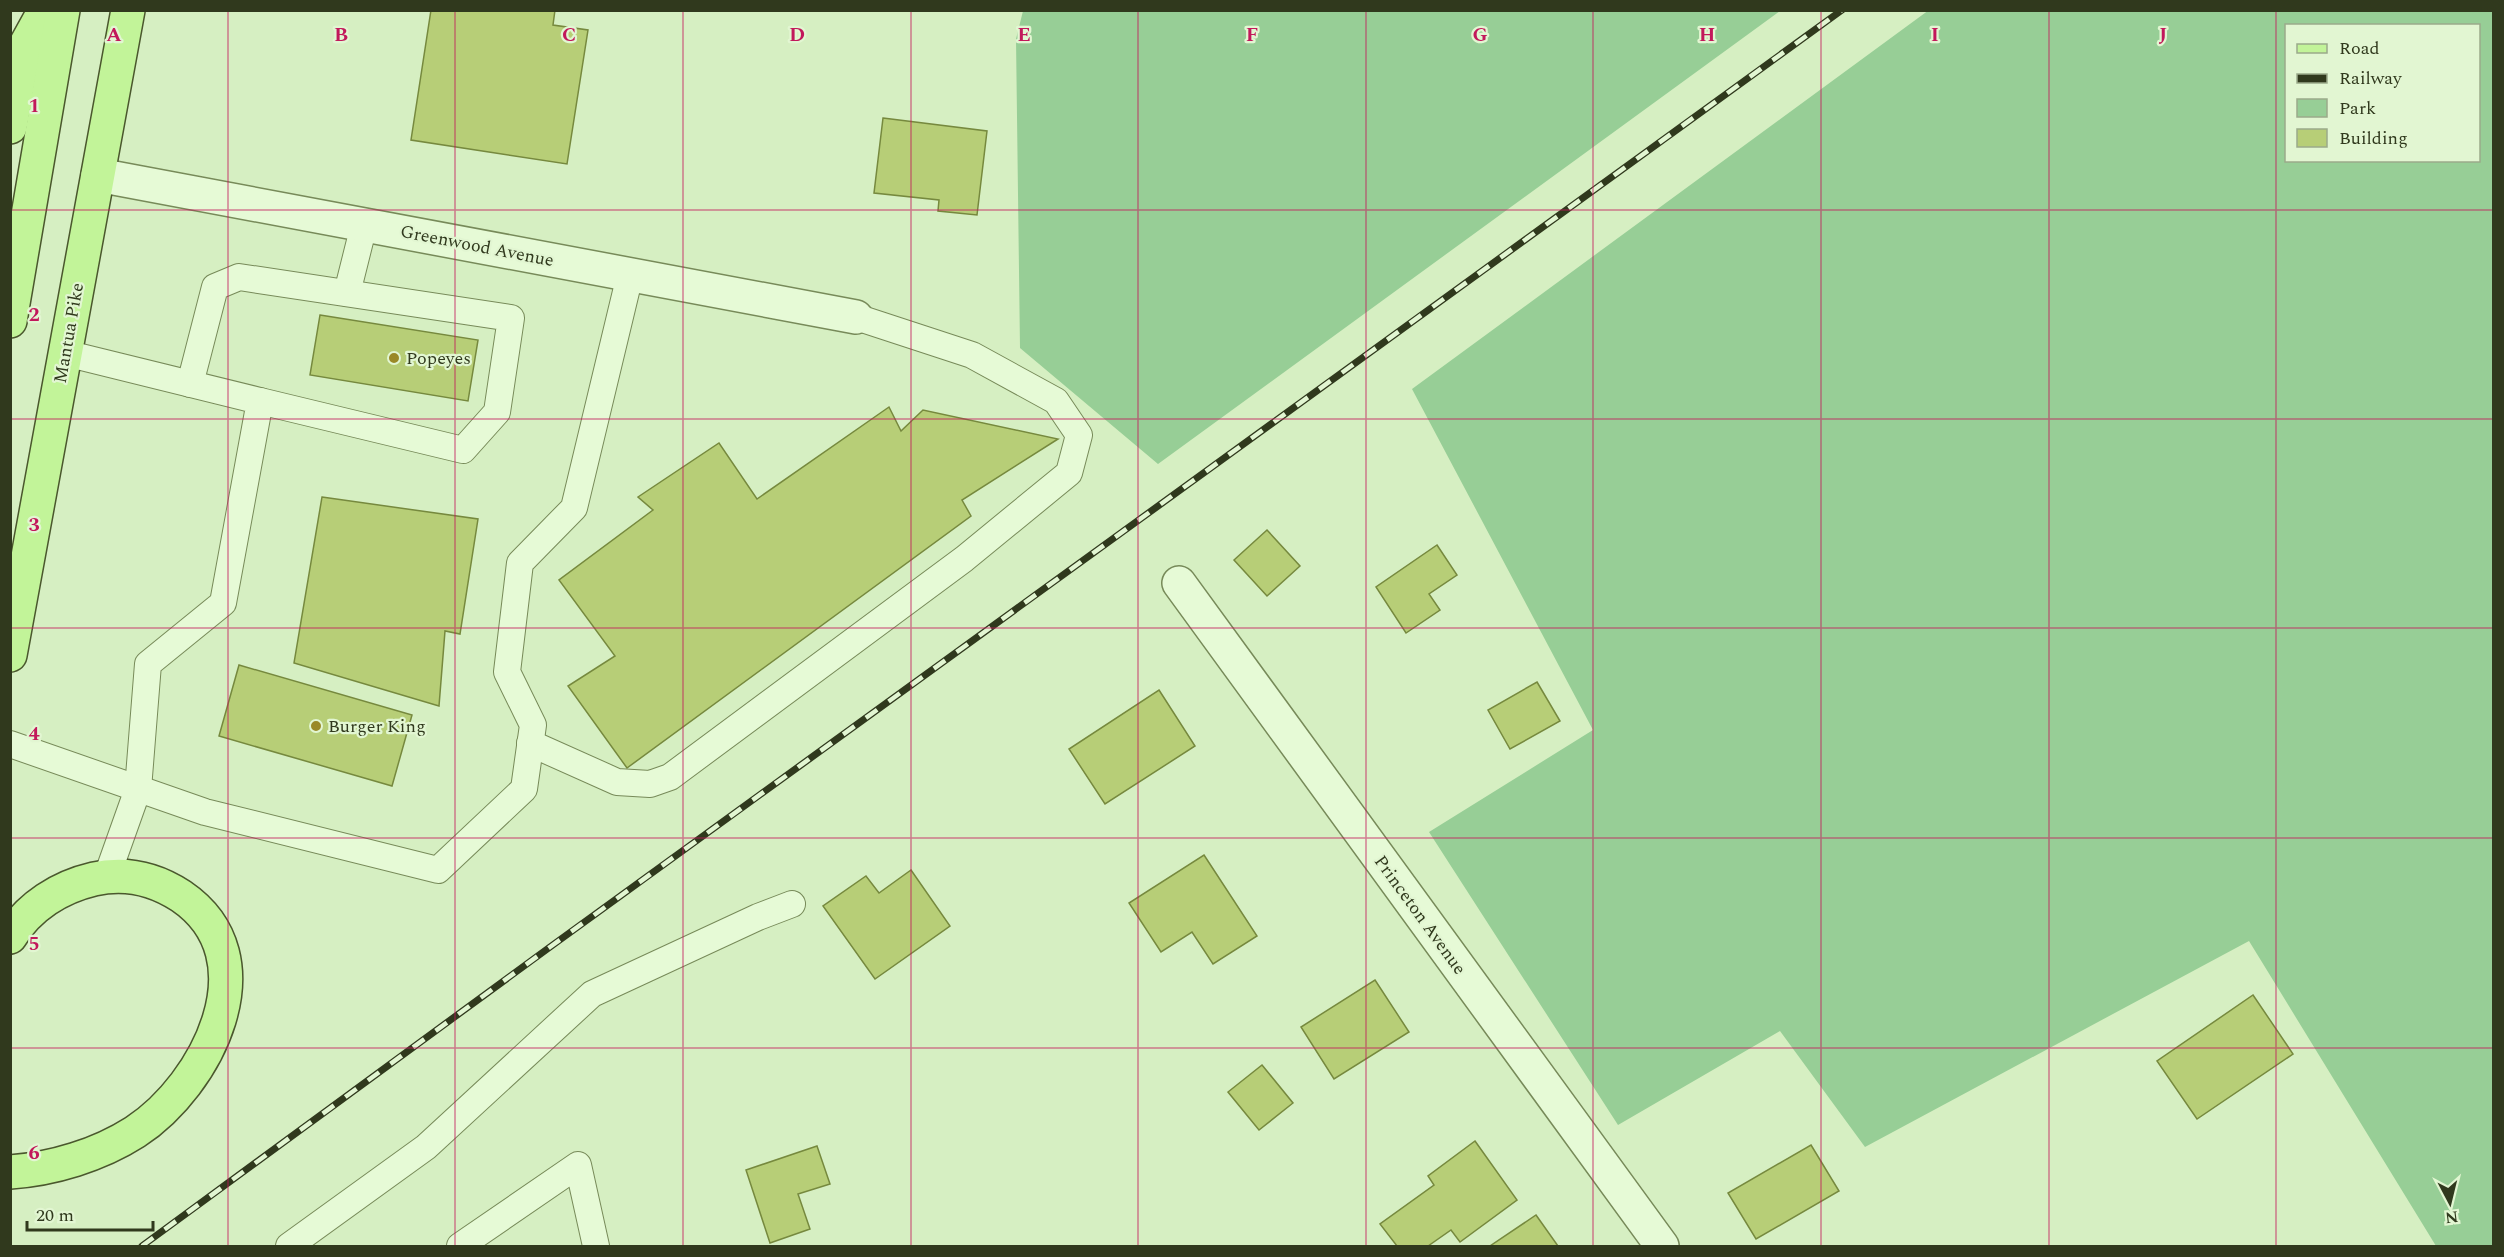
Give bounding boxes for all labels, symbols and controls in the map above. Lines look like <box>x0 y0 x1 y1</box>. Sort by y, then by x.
text: A <box>106 20 122 50</box>
text: B <box>334 20 348 50</box>
text: C <box>562 20 576 50</box>
text: D <box>789 20 805 50</box>
text: E <box>1017 20 1031 50</box>
text: F <box>1246 20 1258 50</box>
text: G <box>1472 20 1488 50</box>
text: H <box>1699 20 1715 50</box>
text: I <box>1931 20 1939 50</box>
text: J <box>2159 20 2167 50</box>
legend <box>2285 24 2480 162</box>
text: Road <box>2339 35 2380 62</box>
text: Railway <box>2339 65 2403 92</box>
text: 1 <box>28 91 40 121</box>
text: Park <box>2339 95 2376 122</box>
text: Building <box>2339 125 2408 152</box>
street label: Greenwood Avenue <box>398 218 556 274</box>
street label: Mantua Pike <box>47 281 91 385</box>
text: 2 <box>28 300 40 330</box>
place label: Popeyes <box>406 345 471 372</box>
marker: Popeyes <box>387 351 401 365</box>
text: 3 <box>28 510 40 540</box>
place label: Burger King <box>328 713 426 740</box>
text: 4 <box>28 719 40 749</box>
marker: Burger King <box>309 719 323 733</box>
street label: Princeton Avenue <box>1367 849 1473 981</box>
text: 5 <box>28 929 40 959</box>
text: 6 <box>28 1138 40 1168</box>
north arrow <box>2420 1173 2480 1233</box>
scale bar <box>27 1194 153 1232</box>
text: 20 m <box>36 1202 74 1229</box>
text: N <box>2444 1204 2460 1230</box>

